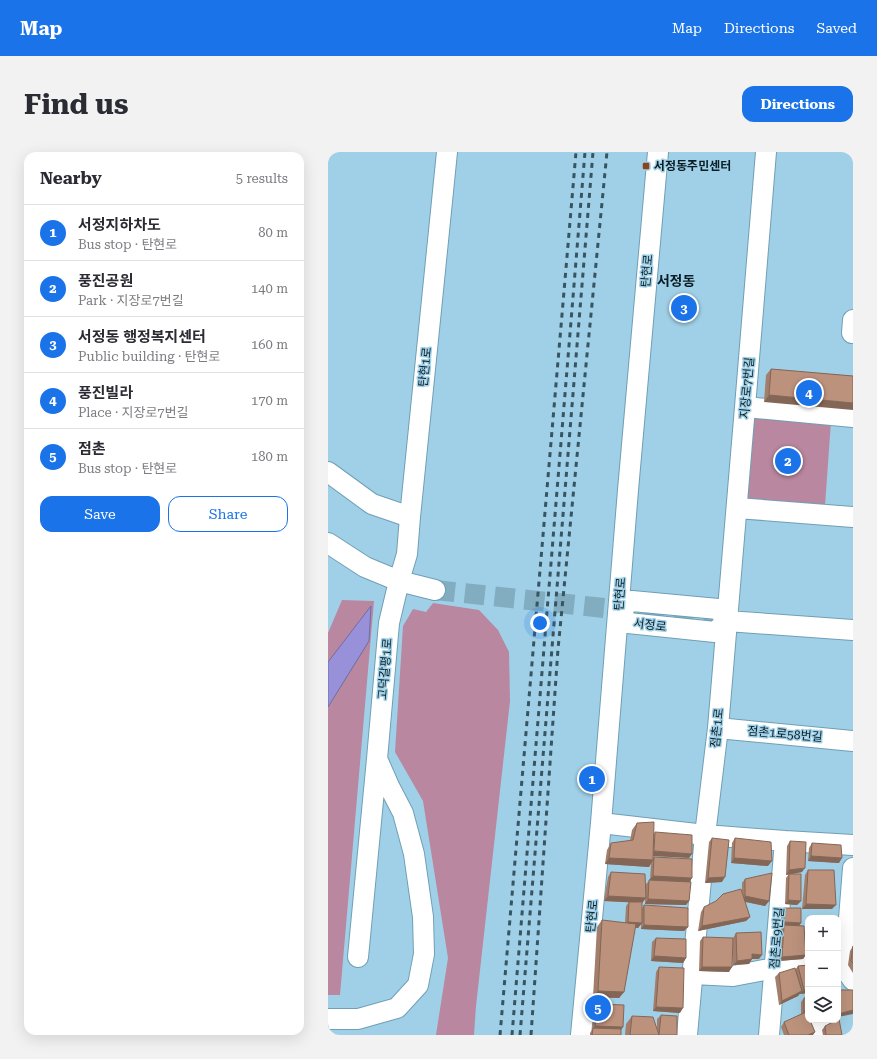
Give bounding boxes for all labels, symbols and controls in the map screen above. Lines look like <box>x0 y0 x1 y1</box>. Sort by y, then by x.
text: Map <box>20 17 62 40</box>
text: Map <box>672 20 702 36</box>
text: Directions <box>724 20 794 36</box>
text: Saved <box>816 20 857 36</box>
button: Directions <box>742 86 853 122</box>
text: Find us <box>24 88 128 121</box>
place label: 서정동주민센터 <box>654 159 731 173</box>
marker: 서정동주민센터 <box>641 161 651 171</box>
text: Nearby <box>40 168 102 188</box>
text: 5 results <box>236 171 288 186</box>
text: 서정지하차도 <box>78 216 161 234</box>
text: 1 <box>49 225 57 240</box>
text: 80 m <box>258 225 288 240</box>
text: Bus stop · 탄현로 <box>78 237 177 252</box>
street label: 탄현로 <box>639 254 655 288</box>
text: 풍진공원 <box>78 272 133 290</box>
district label: 서정동 <box>657 273 695 289</box>
text: 2 <box>49 281 57 296</box>
text: 140 m <box>251 281 288 296</box>
text: Park · 지장로7번길 <box>78 293 184 308</box>
pin: 3 <box>671 293 697 323</box>
text: 서정동 행정복지센터 <box>78 328 206 346</box>
text: 3 <box>49 337 57 352</box>
text: 160 m <box>251 337 288 352</box>
street label: 탄현1로 <box>416 346 434 388</box>
text: Public building · 탄현로 <box>78 349 220 364</box>
street label: 지장로7번길 <box>737 357 757 419</box>
pin: 4 <box>796 378 822 408</box>
text: 풍진빌라 <box>78 384 133 402</box>
text: 4 <box>49 393 57 408</box>
text: 170 m <box>251 393 288 408</box>
text: Place · 지장로7번길 <box>78 405 189 420</box>
text: 점촌 <box>78 440 106 458</box>
pin: 2 <box>775 446 801 476</box>
text: 5 <box>49 449 57 464</box>
text: 180 m <box>251 449 288 464</box>
text: Bus stop · 탄현로 <box>78 461 177 476</box>
button: Save <box>40 496 160 532</box>
button: Share <box>168 496 288 532</box>
street label: 탄현로 <box>612 577 628 611</box>
your location <box>530 613 550 633</box>
street label: 서정로 <box>633 616 667 634</box>
street label: 고덕갈평1로 <box>375 638 395 700</box>
street label: 점촌1로 <box>708 707 726 749</box>
street label: 점촌1로58번길 <box>747 724 823 744</box>
pin: 1 <box>579 764 605 794</box>
street label: 탄현로 <box>583 899 601 933</box>
street label: 점촌로9번길 <box>767 907 787 969</box>
map controls <box>805 915 841 1023</box>
button: + <box>805 915 841 951</box>
button: − <box>805 951 841 987</box>
button: layers <box>805 987 841 1023</box>
pin: 5 <box>585 993 611 1023</box>

